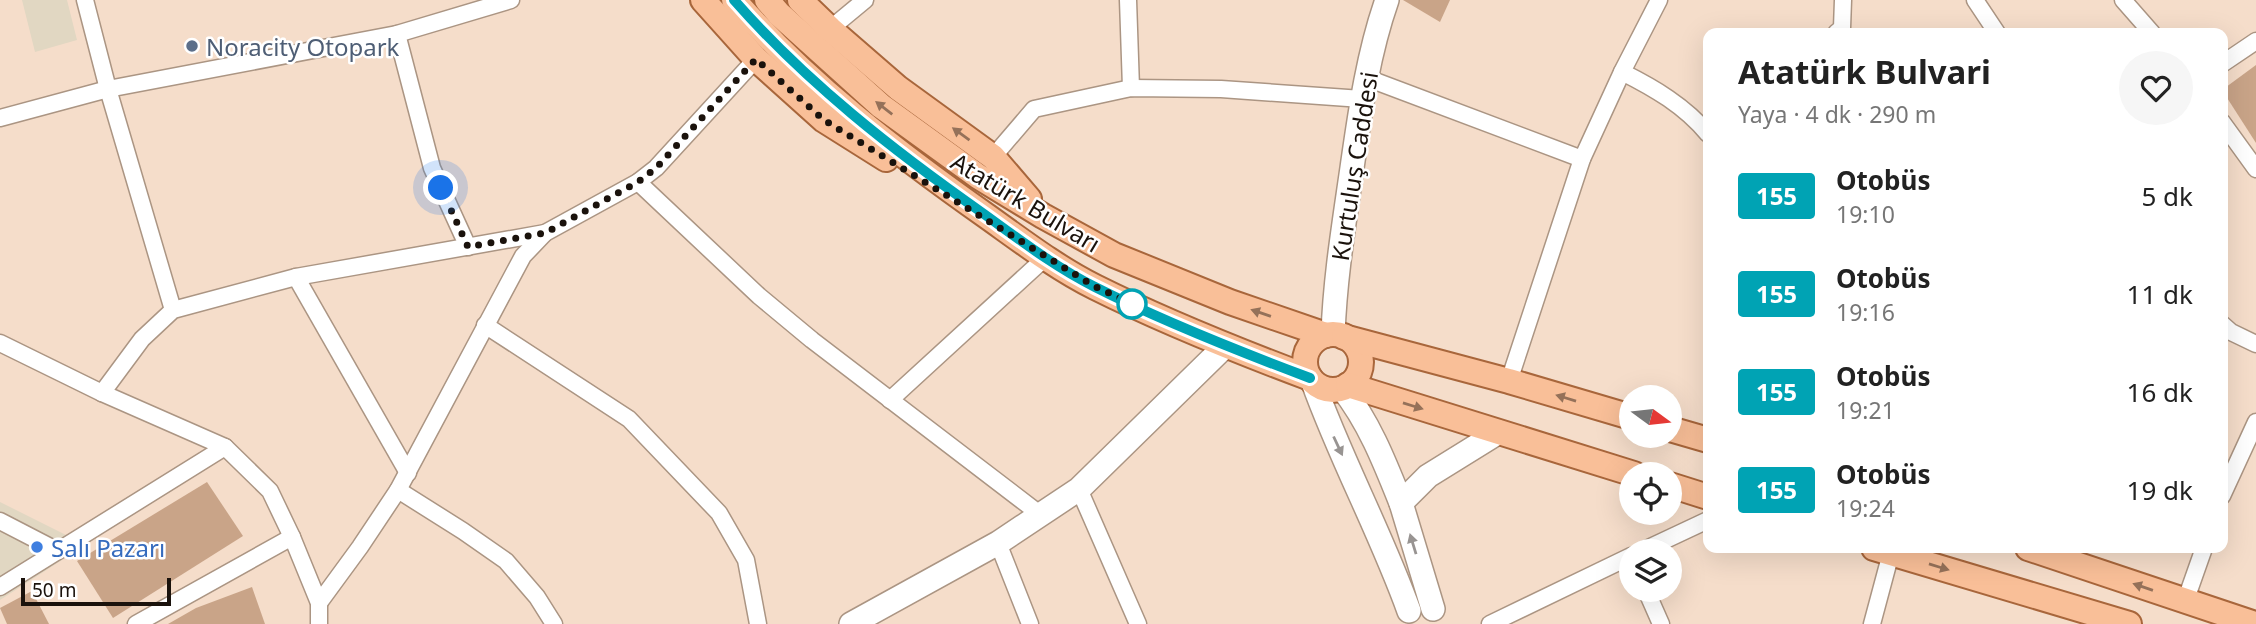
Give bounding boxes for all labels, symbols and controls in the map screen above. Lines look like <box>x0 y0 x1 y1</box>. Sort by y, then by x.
place label: Noracity Otopark <box>206 30 400 63</box>
marker: Noracity Otopark <box>184 38 200 54</box>
text: Atatürk Bulvari <box>1738 49 1991 94</box>
button: heart <box>2119 51 2193 125</box>
street label: Kurtuluş Caddesi <box>1323 69 1385 263</box>
text: Yaya · 4 dk · 290 m <box>1738 98 1936 130</box>
one-way arrow <box>876 101 894 116</box>
one-way arrow <box>952 127 970 141</box>
street label: Atatürk Bulvarı <box>945 145 1107 259</box>
text: Otobüs <box>1836 162 1930 198</box>
your location <box>423 170 458 205</box>
text: 5 dk <box>2141 178 2193 214</box>
text: 155 <box>1756 179 1797 212</box>
text: 19:10 <box>1836 198 1895 230</box>
text: Otobüs <box>1836 260 1930 296</box>
text: 11 dk <box>2127 276 2193 312</box>
text: 155 <box>1756 277 1797 310</box>
unlabelled marker <box>1117 289 1147 319</box>
text: 19:16 <box>1836 296 1895 328</box>
one-way arrow <box>1251 307 1272 318</box>
text: Otobüs <box>1836 358 1930 394</box>
text: 16 dk <box>2127 374 2193 410</box>
text: 155 <box>1756 375 1797 408</box>
north arrow <box>1619 385 1682 448</box>
map controls <box>1619 385 1682 602</box>
one-way arrow <box>1555 392 1576 402</box>
text: 19:21 <box>1836 394 1895 426</box>
one-way arrow <box>1402 401 1423 411</box>
one-way arrow <box>1333 435 1344 456</box>
text: Otobüs <box>1836 456 1930 492</box>
button: locate <box>1619 462 1682 525</box>
text: 19 dk <box>2127 472 2193 508</box>
text: 155 <box>1756 473 1797 506</box>
text: 19:24 <box>1836 492 1895 524</box>
place label: Salı Pazarı <box>51 531 165 564</box>
one-way arrow <box>1407 533 1418 554</box>
marker: Salı Pazarı <box>29 539 45 555</box>
button: layers <box>1619 539 1682 602</box>
one-way arrow <box>1929 563 1950 573</box>
scale bar <box>21 575 172 607</box>
text: 50 m <box>32 577 76 603</box>
one-way arrow <box>2133 581 2154 592</box>

